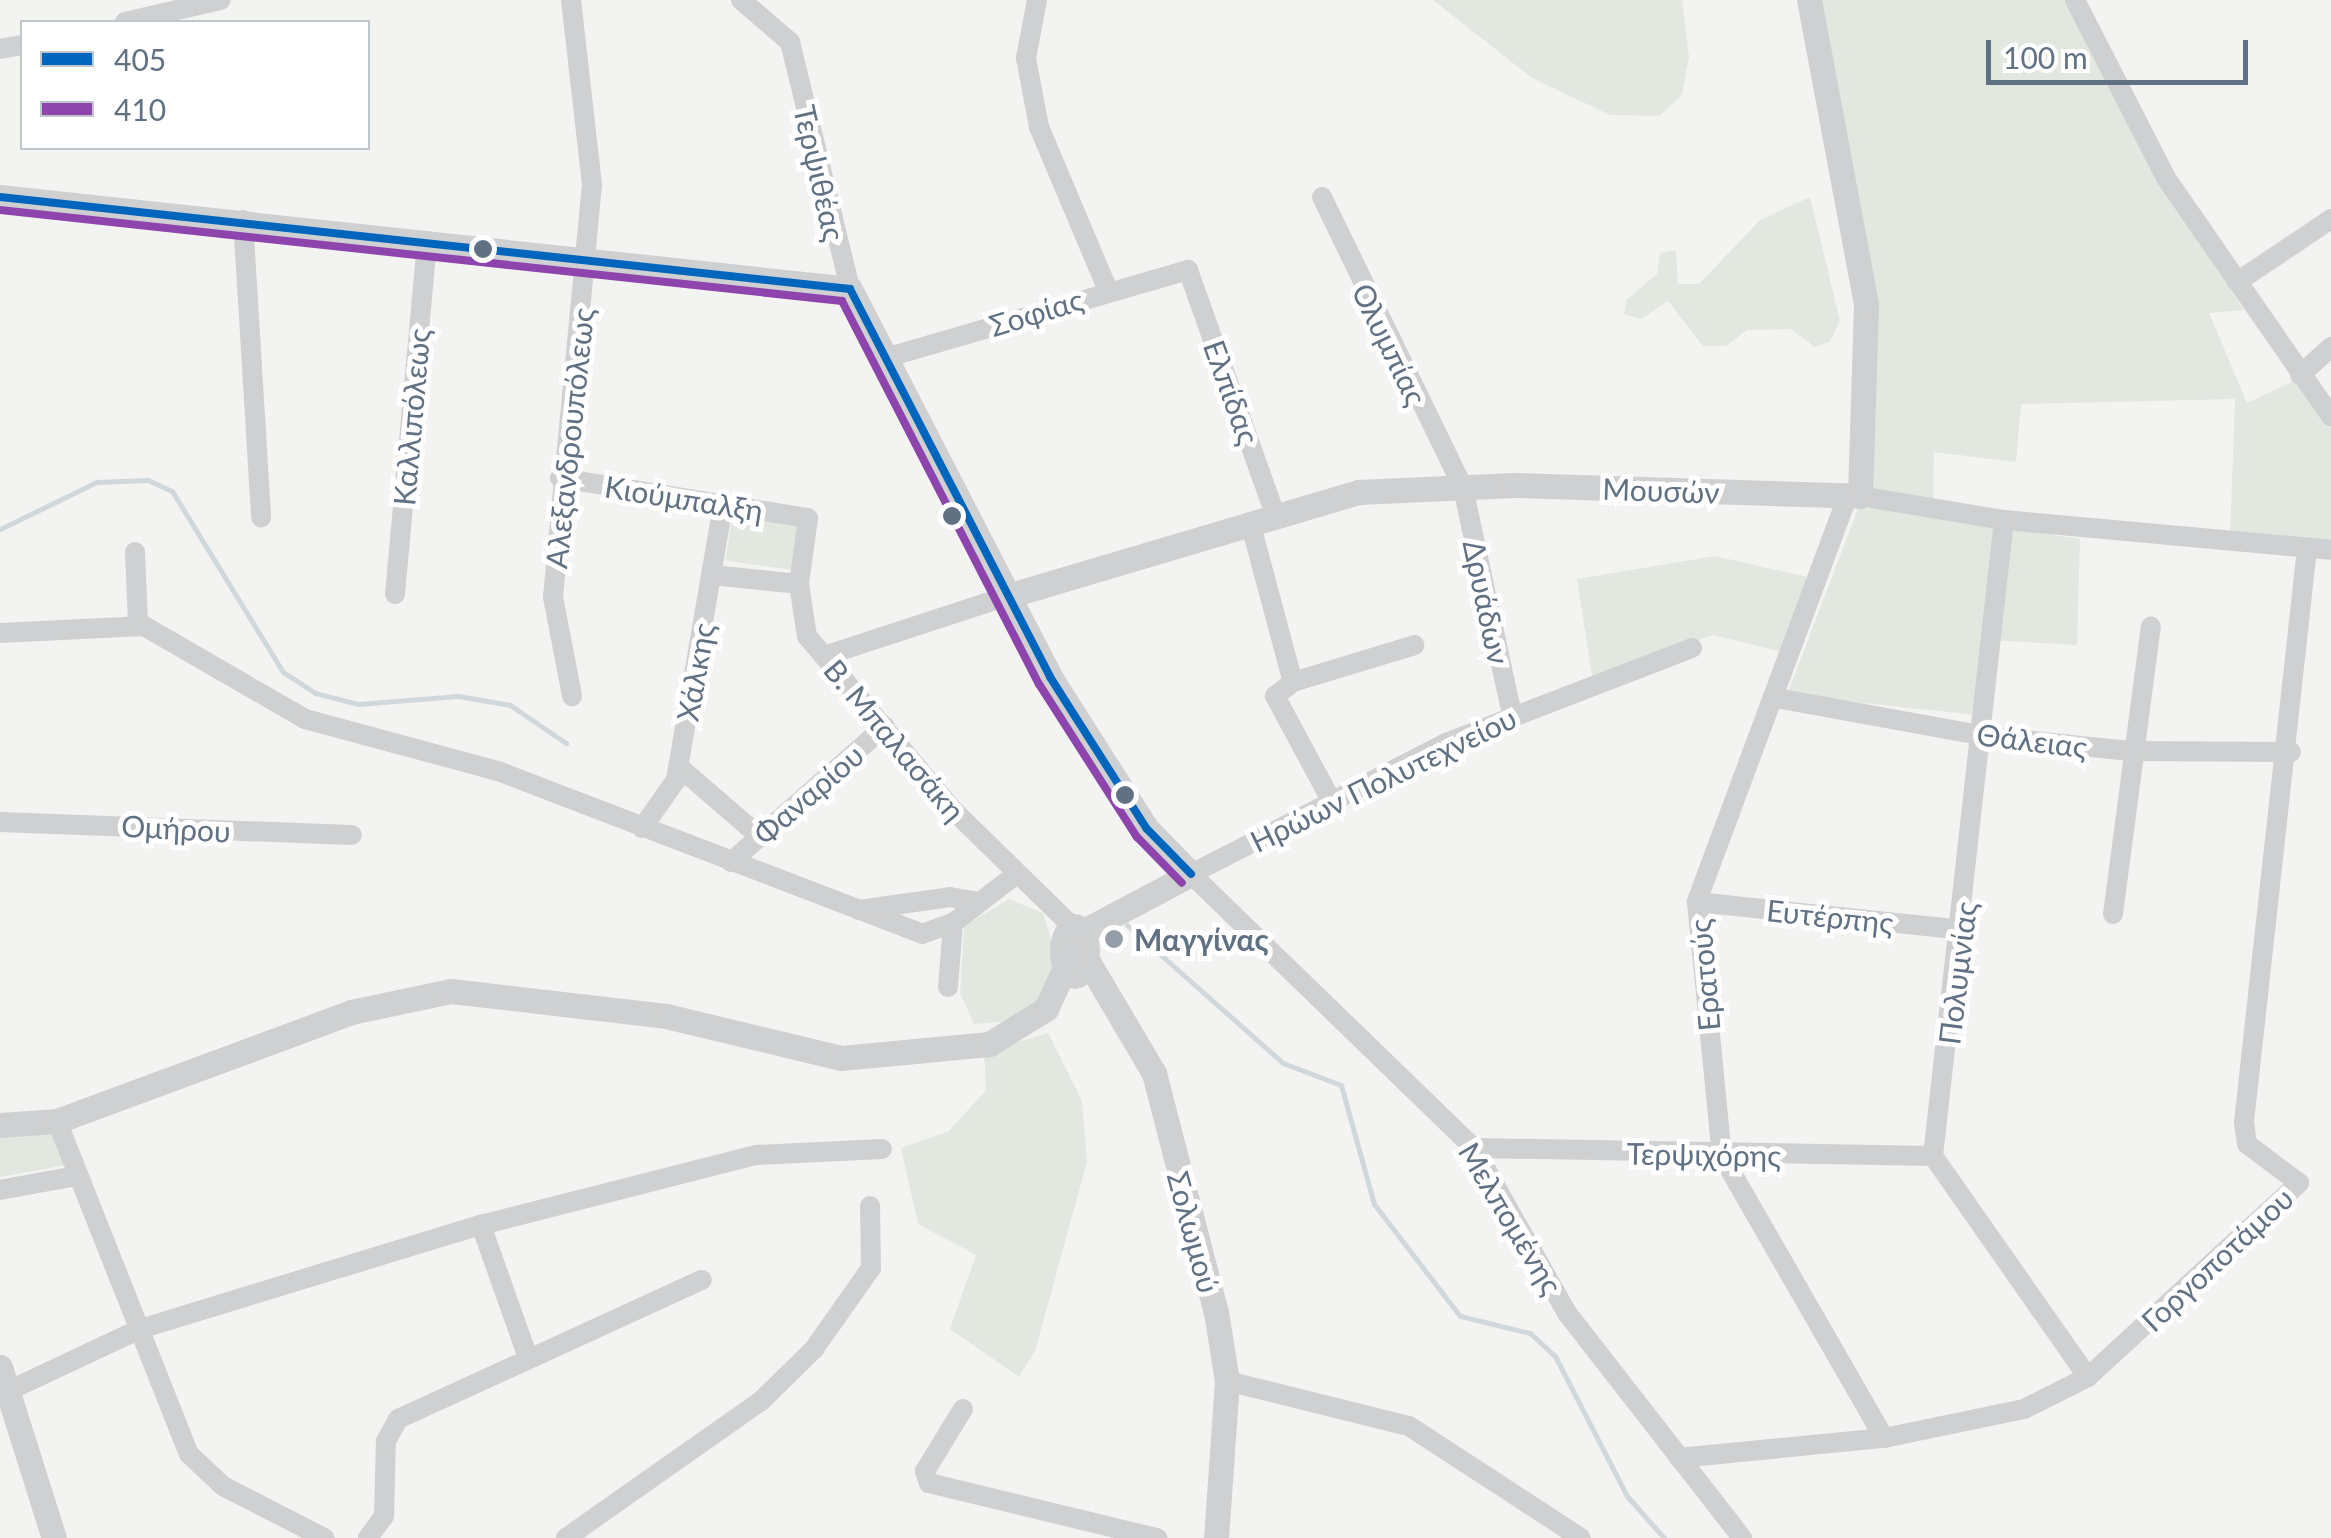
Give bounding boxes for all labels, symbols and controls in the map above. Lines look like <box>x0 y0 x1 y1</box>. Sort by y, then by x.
legend <box>20 20 370 150</box>
scale bar <box>1991 20 2254 82</box>
text: 100 m <box>2003 39 2088 75</box>
text: 405 <box>114 41 166 77</box>
text: 410 <box>114 91 166 127</box>
street label: Τερψιθέας <box>787 102 853 244</box>
unlabelled marker <box>473 239 493 259</box>
street label: Ολυμπίας <box>1345 277 1435 411</box>
street label: Σοφίας <box>985 281 1087 343</box>
street label: Αλεξανδρουπόλεως <box>537 306 601 570</box>
street label: Καλλιπόλεως <box>385 327 437 507</box>
street label: Ελπίδας <box>1197 335 1267 449</box>
street label: Κιούμπαλξη <box>602 468 766 528</box>
street label: Μουσών <box>1602 470 1720 510</box>
unlabelled marker <box>942 506 962 526</box>
street label: Δρυάδων <box>1456 537 1518 667</box>
street label: Χάλκης <box>669 620 721 724</box>
street label: Β. Μπαλασάκη <box>817 652 973 828</box>
street label: Ηρώων Πολυτεχνείου <box>1244 699 1522 859</box>
street label: Θάλειας <box>1975 715 2089 765</box>
street label: Φαναρίου <box>746 737 870 851</box>
unlabelled marker <box>1115 785 1135 805</box>
street label: Ομήρου <box>120 807 232 849</box>
street label: Ευτέρπης <box>1765 891 1895 941</box>
street label: Πολυμνίας <box>1930 899 1984 1047</box>
street label: Ερατούς <box>1681 917 1727 1033</box>
place label: Μαγγίνας <box>1134 921 1269 957</box>
marker: Μαγγίνας <box>1103 928 1125 950</box>
street label: Τερψιχόρης <box>1626 1135 1782 1173</box>
street label: Μελπομένης <box>1452 1136 1570 1300</box>
street label: Σολωμού <box>1161 1167 1227 1297</box>
street label: Γοργοποτάμου <box>2134 1180 2300 1338</box>

